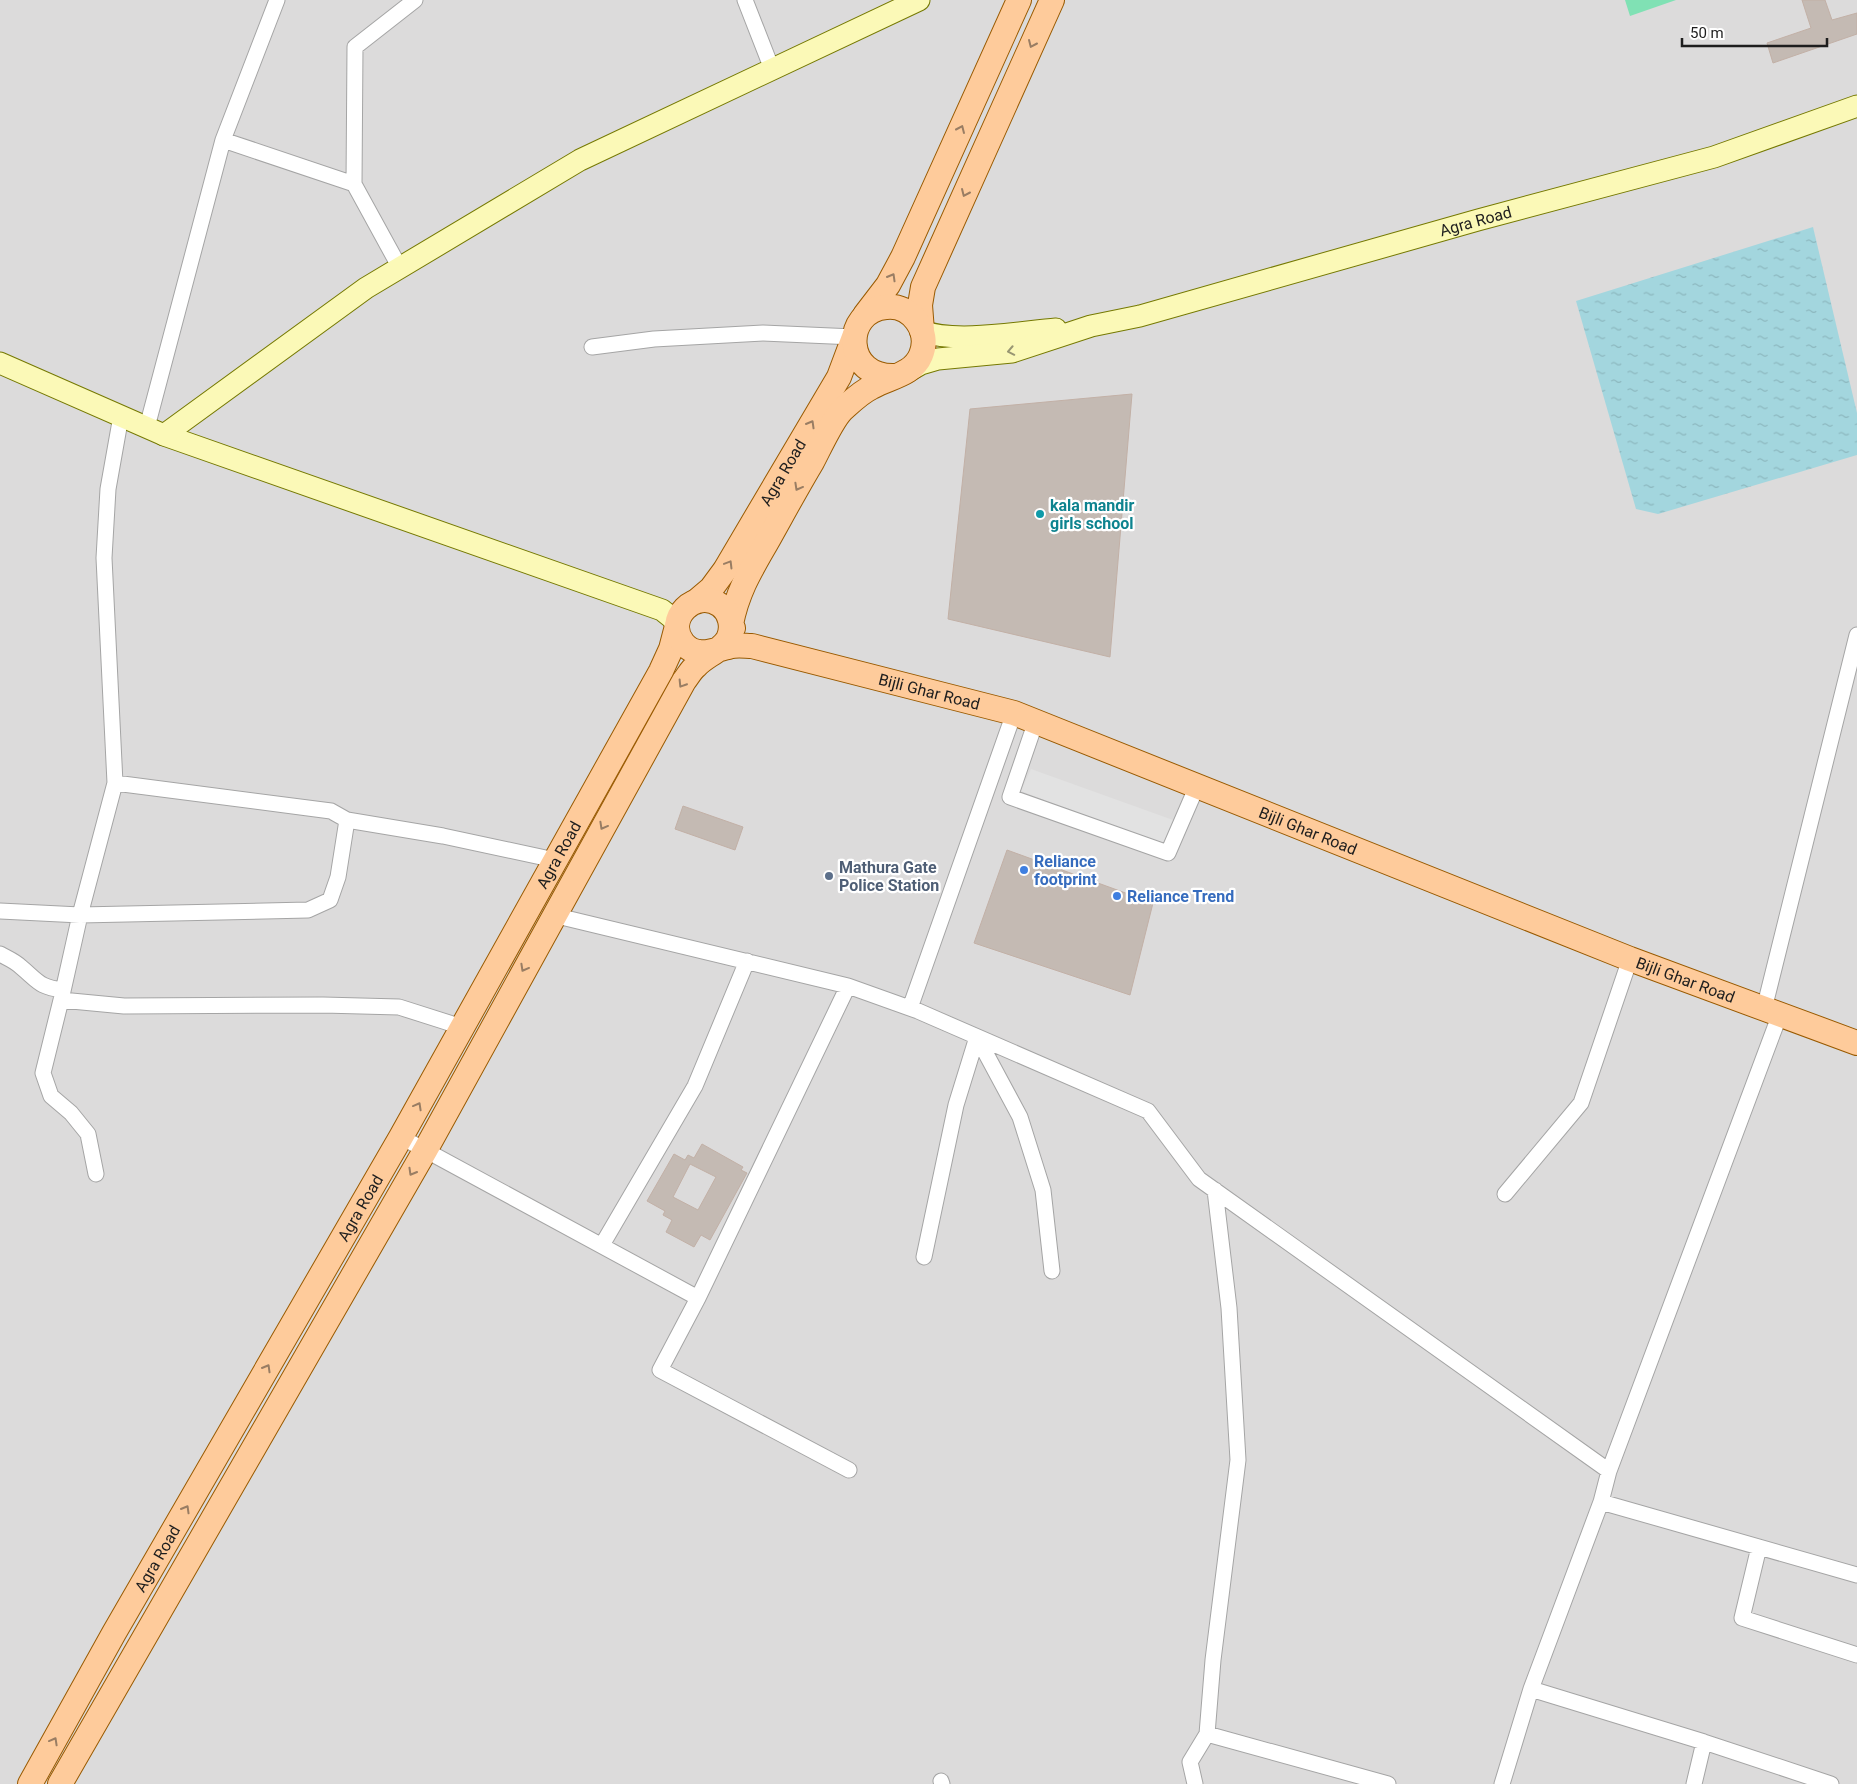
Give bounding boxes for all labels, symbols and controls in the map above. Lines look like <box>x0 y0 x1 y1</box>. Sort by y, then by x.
scale bar <box>1682 15 1827 47</box>
text: 50 m <box>1690 24 1724 42</box>
one-way arrow <box>1027 39 1038 48</box>
one-way arrow <box>954 125 965 134</box>
one-way arrow <box>961 188 972 197</box>
street label: Agra Road <box>1437 202 1514 240</box>
one-way arrow <box>886 273 896 282</box>
one-way arrow <box>1007 346 1015 356</box>
one-way arrow <box>805 420 815 429</box>
street label: Agra Road <box>756 436 810 509</box>
one-way arrow <box>794 481 804 490</box>
place label: kala mandir girls school <box>1050 496 1135 533</box>
marker: kala mandir girls school <box>1034 508 1046 520</box>
one-way arrow <box>723 560 733 569</box>
street label: Bijli Ghar Road <box>876 670 982 714</box>
one-way arrow <box>679 679 689 688</box>
street label: Bijli Ghar Road <box>1256 803 1360 859</box>
street label: Agra Road <box>533 818 585 892</box>
one-way arrow <box>599 821 609 830</box>
place label: Reliance footprint <box>1034 852 1097 889</box>
place label: Mathura Gate Police Station <box>839 858 939 895</box>
marker: Reliance footprint <box>1018 864 1030 876</box>
marker: Mathura Gate Police Station <box>823 870 835 882</box>
place label: Reliance Trend <box>1127 887 1234 906</box>
marker: Reliance Trend <box>1111 890 1123 902</box>
street label: Bijli Ghar Road <box>1633 953 1737 1007</box>
one-way arrow <box>521 963 531 972</box>
one-way arrow <box>412 1102 422 1111</box>
one-way arrow <box>409 1167 419 1176</box>
street label: Agra Road <box>334 1171 387 1245</box>
one-way arrow <box>261 1365 271 1374</box>
one-way arrow <box>180 1505 190 1514</box>
street label: Agra Road <box>131 1522 184 1595</box>
one-way arrow <box>48 1738 58 1747</box>

